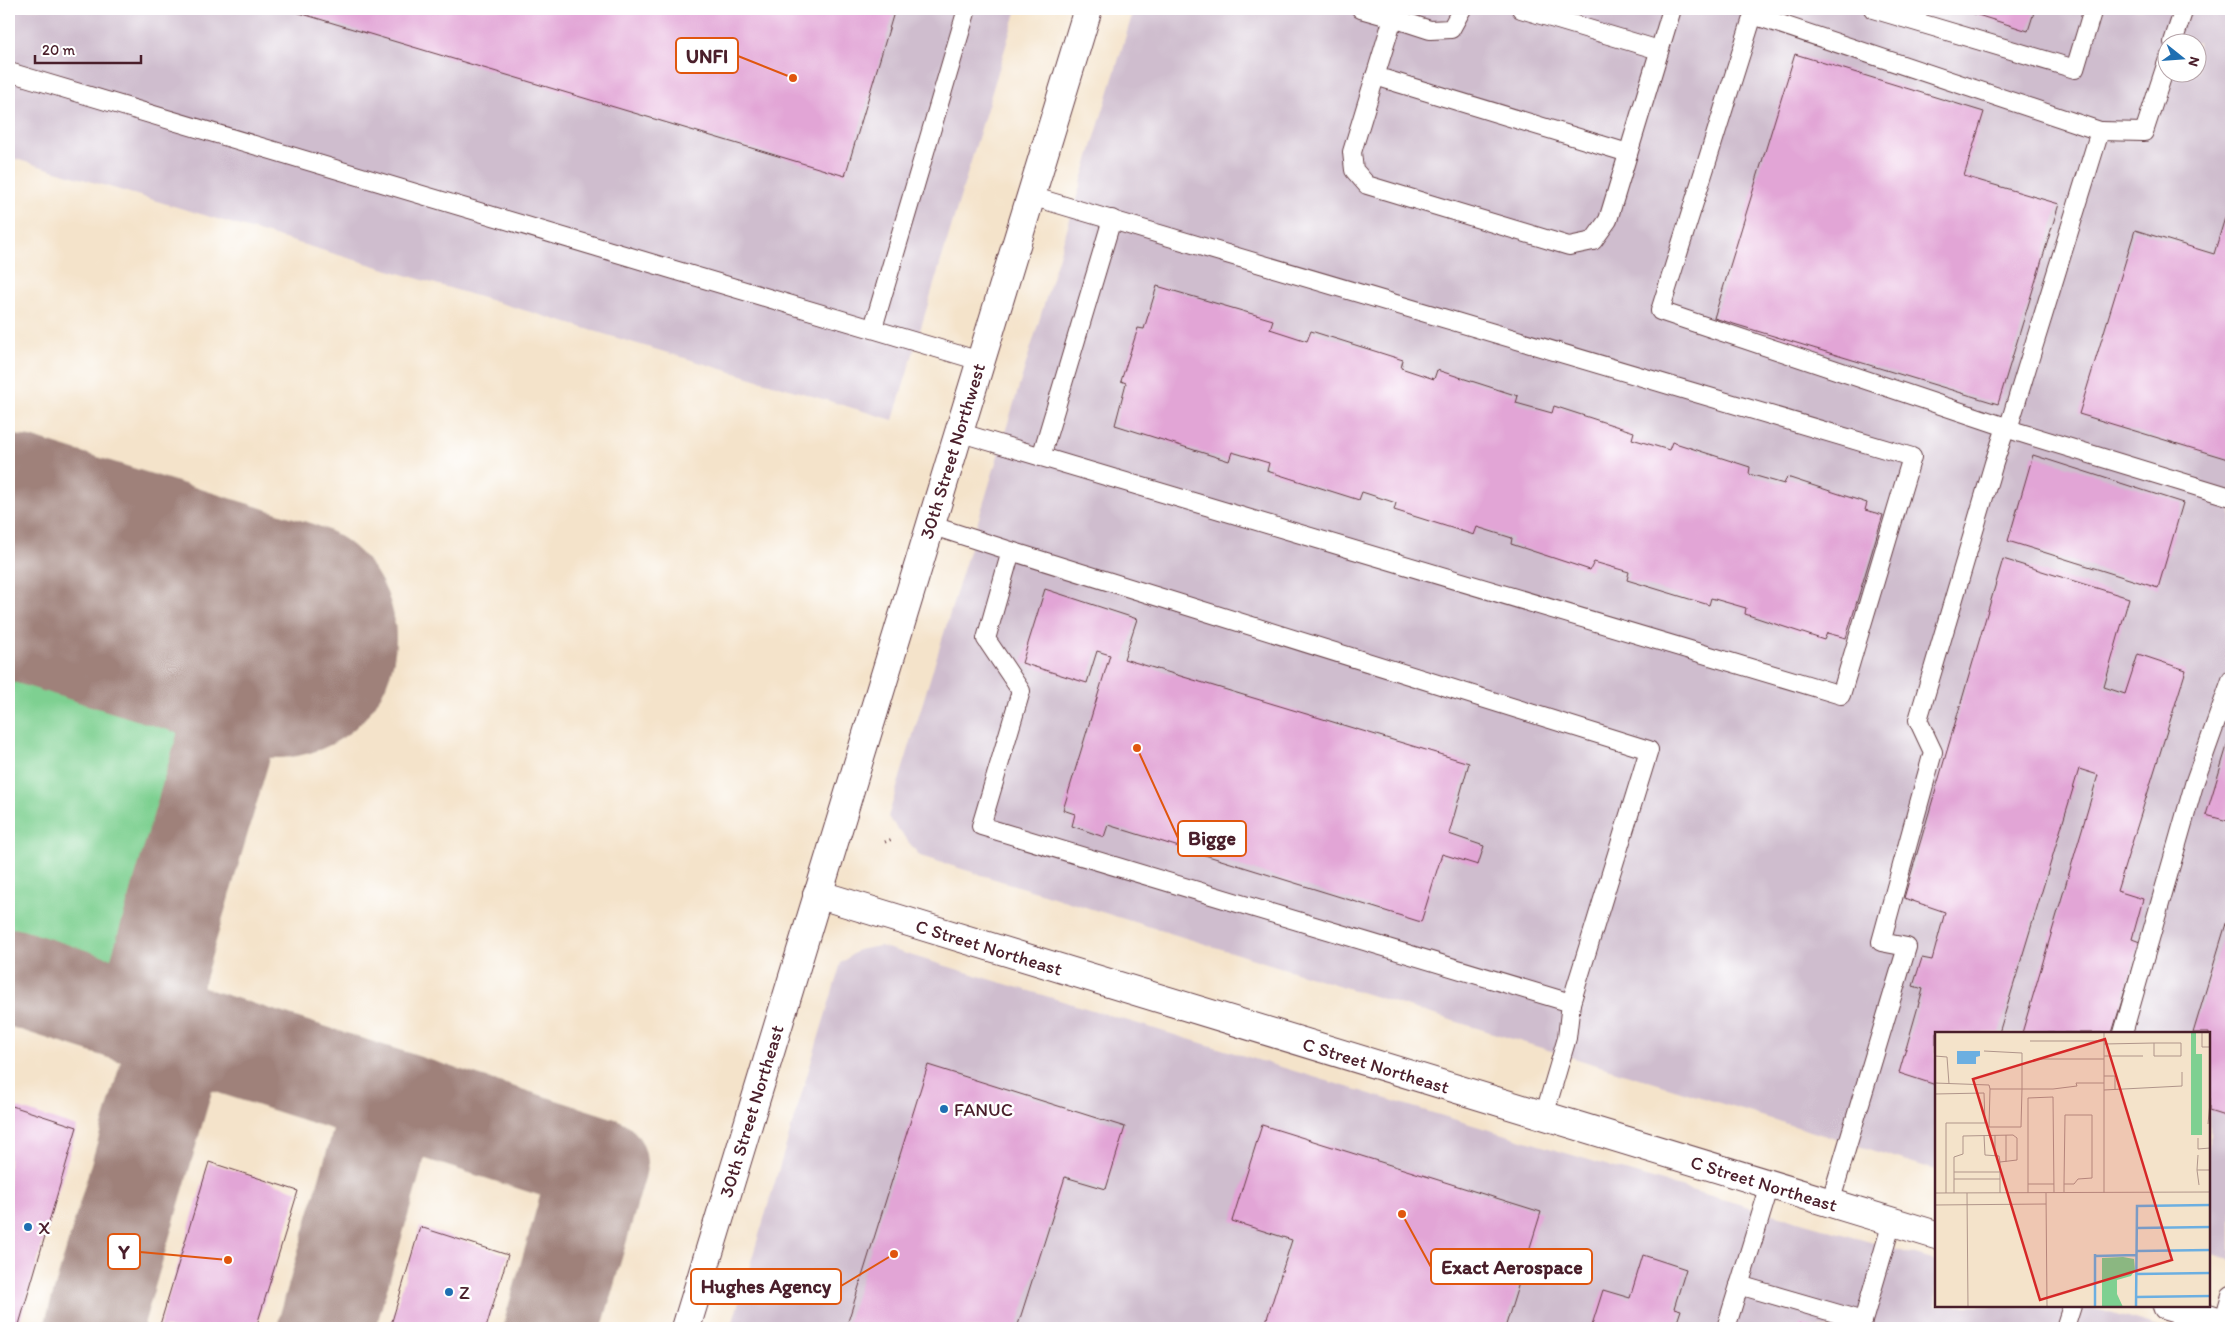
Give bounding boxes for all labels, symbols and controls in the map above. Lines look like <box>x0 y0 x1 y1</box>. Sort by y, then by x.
scale bar <box>35 32 141 64</box>
north arrow <box>2158 32 2208 82</box>
callout: UNFI <box>676 38 738 73</box>
text: 20 m <box>42 41 76 59</box>
text: UNFI <box>686 44 728 68</box>
text: N <box>2184 55 2203 69</box>
street label: 30th Street Northwest <box>915 361 990 542</box>
callout: Bigge <box>1178 821 1246 856</box>
text: Bigge <box>1188 826 1236 851</box>
street label: C Street Northeast <box>913 914 1065 981</box>
street label: 30th Street Northeast <box>714 1022 789 1200</box>
street label: C Street Northeast <box>1300 1032 1452 1099</box>
inset map <box>1935 1032 2210 1307</box>
place label: FANUC <box>954 1098 1013 1121</box>
marker: FANUC <box>938 1103 950 1115</box>
street label: C Street Northeast <box>1688 1150 1840 1217</box>
place label: X <box>38 1216 50 1239</box>
marker: X <box>22 1221 34 1233</box>
callout: Y <box>108 1234 140 1269</box>
text: Y <box>117 1240 130 1264</box>
callout: Exact Aerospace <box>1431 1249 1592 1284</box>
text: Exact Aerospace <box>1441 1255 1583 1280</box>
callout: Hughes Agency <box>691 1269 841 1304</box>
text: Hughes Agency <box>701 1274 832 1299</box>
place label: Z <box>459 1281 470 1304</box>
marker: Z <box>443 1286 455 1298</box>

